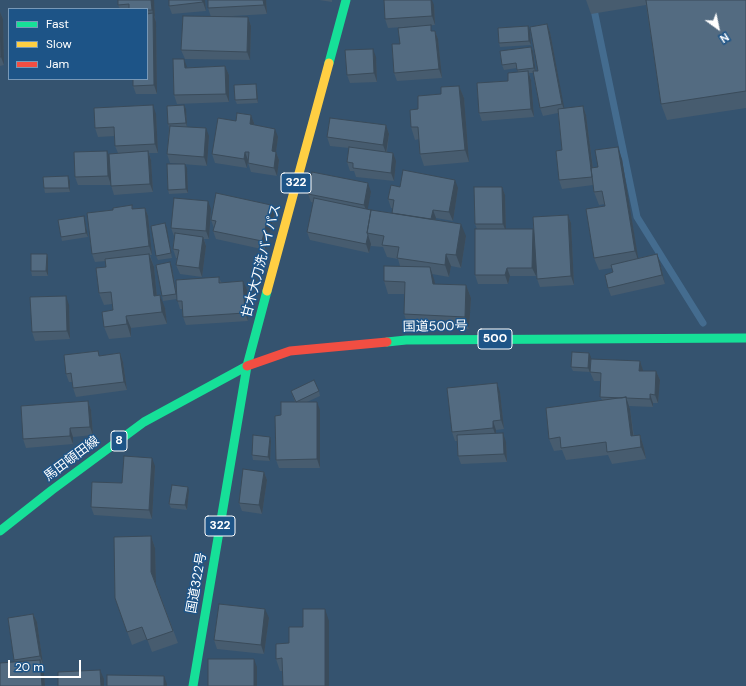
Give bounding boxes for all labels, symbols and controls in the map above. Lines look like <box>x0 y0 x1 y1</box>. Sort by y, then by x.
legend <box>8 8 148 80</box>
north arrow <box>698 8 738 48</box>
text: Fast <box>46 16 69 32</box>
text: N <box>717 30 732 46</box>
text: Slow <box>46 36 72 52</box>
text: Jam <box>46 56 69 72</box>
road number: 322 <box>281 173 311 193</box>
street label: 甘木大刀洗バイパス <box>239 202 285 320</box>
street label: 国道500号 <box>403 319 467 335</box>
road number: 500 <box>478 329 512 349</box>
road number: 8 <box>111 431 127 451</box>
street label: 馬田頓田線 <box>41 433 103 485</box>
road number: 322 <box>205 516 235 536</box>
street label: 国道322号 <box>184 551 210 615</box>
scale bar <box>10 652 83 678</box>
text: 20 m <box>15 659 44 675</box>

